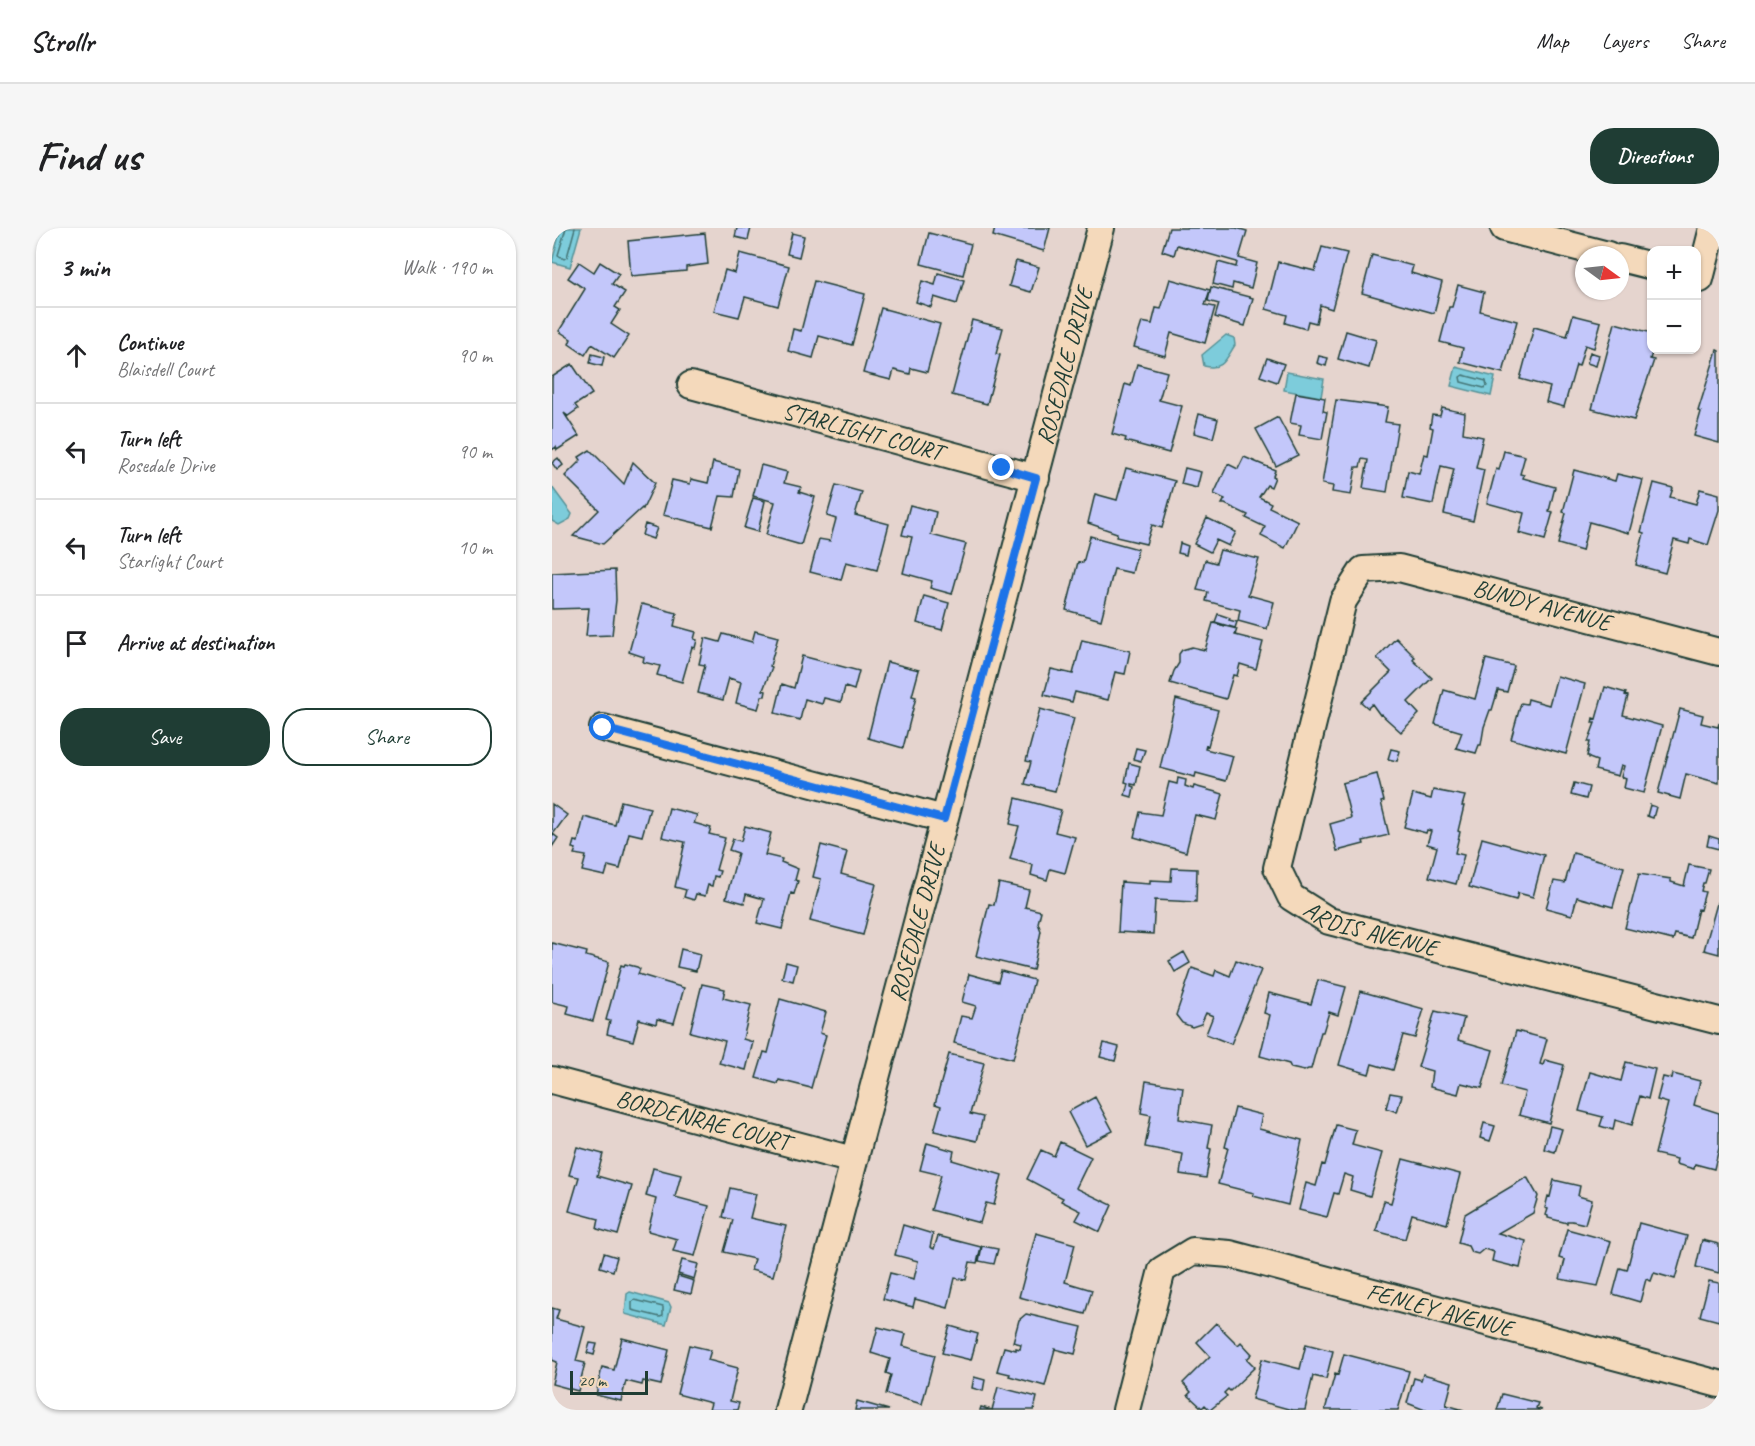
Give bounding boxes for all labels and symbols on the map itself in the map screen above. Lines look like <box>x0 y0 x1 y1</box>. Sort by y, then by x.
north arrow <box>1575 246 1629 300</box>
street label: ROSEDALE DRIVE <box>1029 281 1100 448</box>
street label: STARLIGHT COURT <box>779 395 951 469</box>
route end <box>988 454 1014 480</box>
street label: BUNDY AVENUE <box>1470 572 1617 639</box>
route start <box>589 714 615 740</box>
street label: ROSEDALE DRIVE <box>882 838 953 1005</box>
street label: ARDIS AVENUE <box>1298 894 1443 964</box>
street label: BORDENRAE COURT <box>613 1083 798 1159</box>
street label: FENLEY AVENUE <box>1364 1276 1519 1344</box>
scale bar <box>570 1368 648 1396</box>

